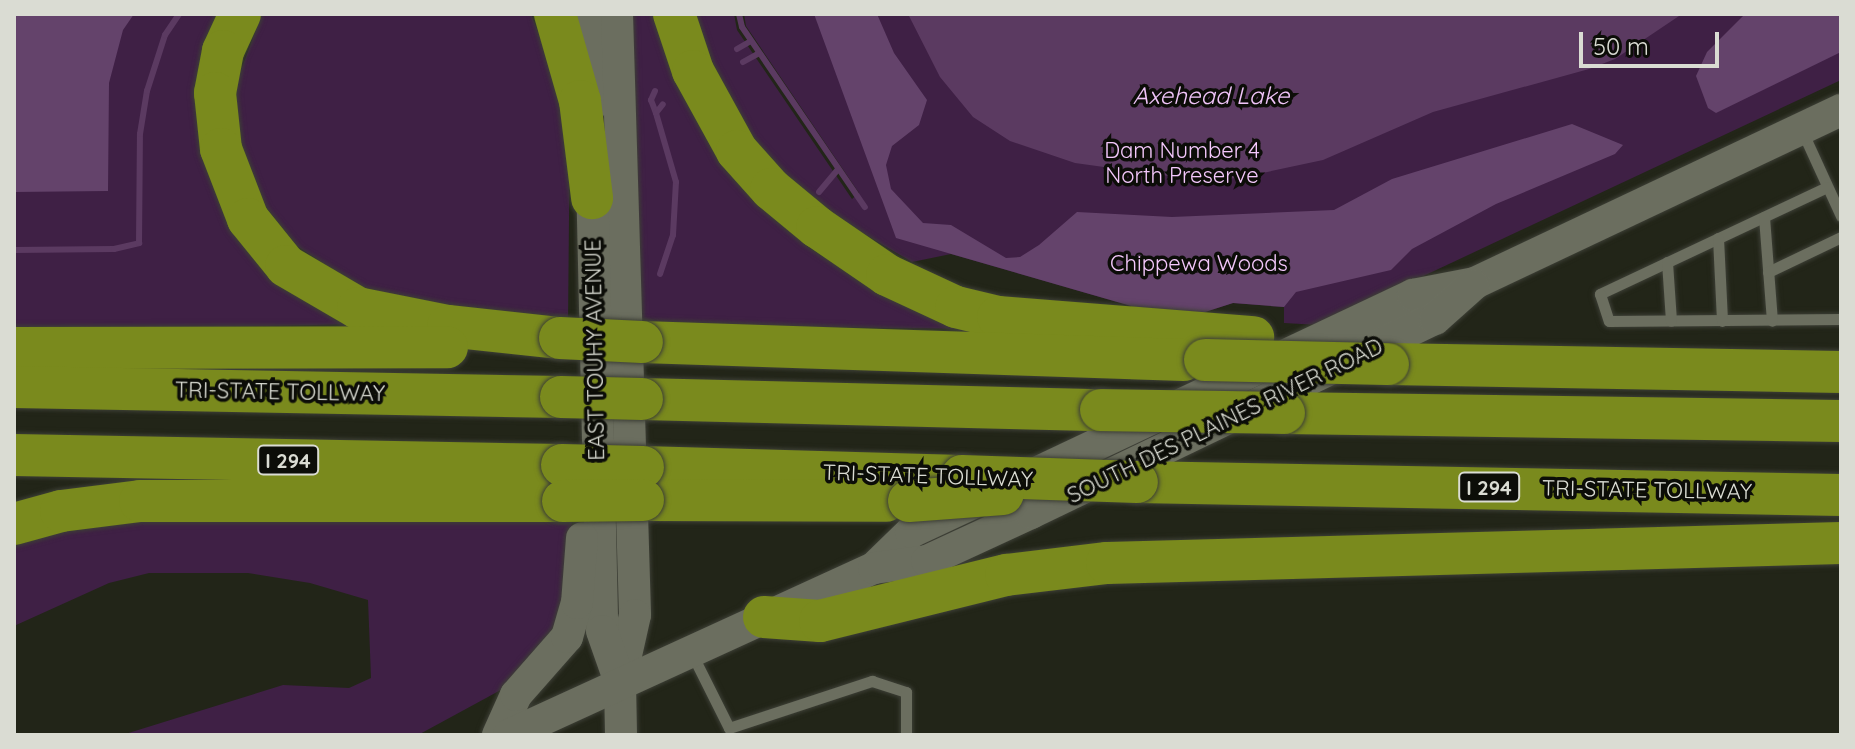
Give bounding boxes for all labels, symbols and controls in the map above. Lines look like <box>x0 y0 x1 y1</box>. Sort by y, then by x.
scale bar <box>1583 16 1723 66</box>
text: 50 m <box>1593 31 1649 61</box>
water label: Axehead Lake <box>1133 82 1289 110</box>
park label: Dam Number 4 North Preserve <box>1104 137 1260 188</box>
street label: EAST TOUHY AVENUE <box>580 239 610 461</box>
park label: Chippewa Woods <box>1110 251 1288 277</box>
street label: SOUTH DES PLAINES RIVER ROAD <box>1063 333 1387 509</box>
street label: TRI-STATE TOLLWAY <box>175 377 385 407</box>
road number: I 294 <box>256 444 320 476</box>
street label: TRI-STATE TOLLWAY <box>822 459 1034 493</box>
road number: I 294 <box>1457 471 1521 503</box>
street label: TRI-STATE TOLLWAY <box>1542 475 1752 505</box>

